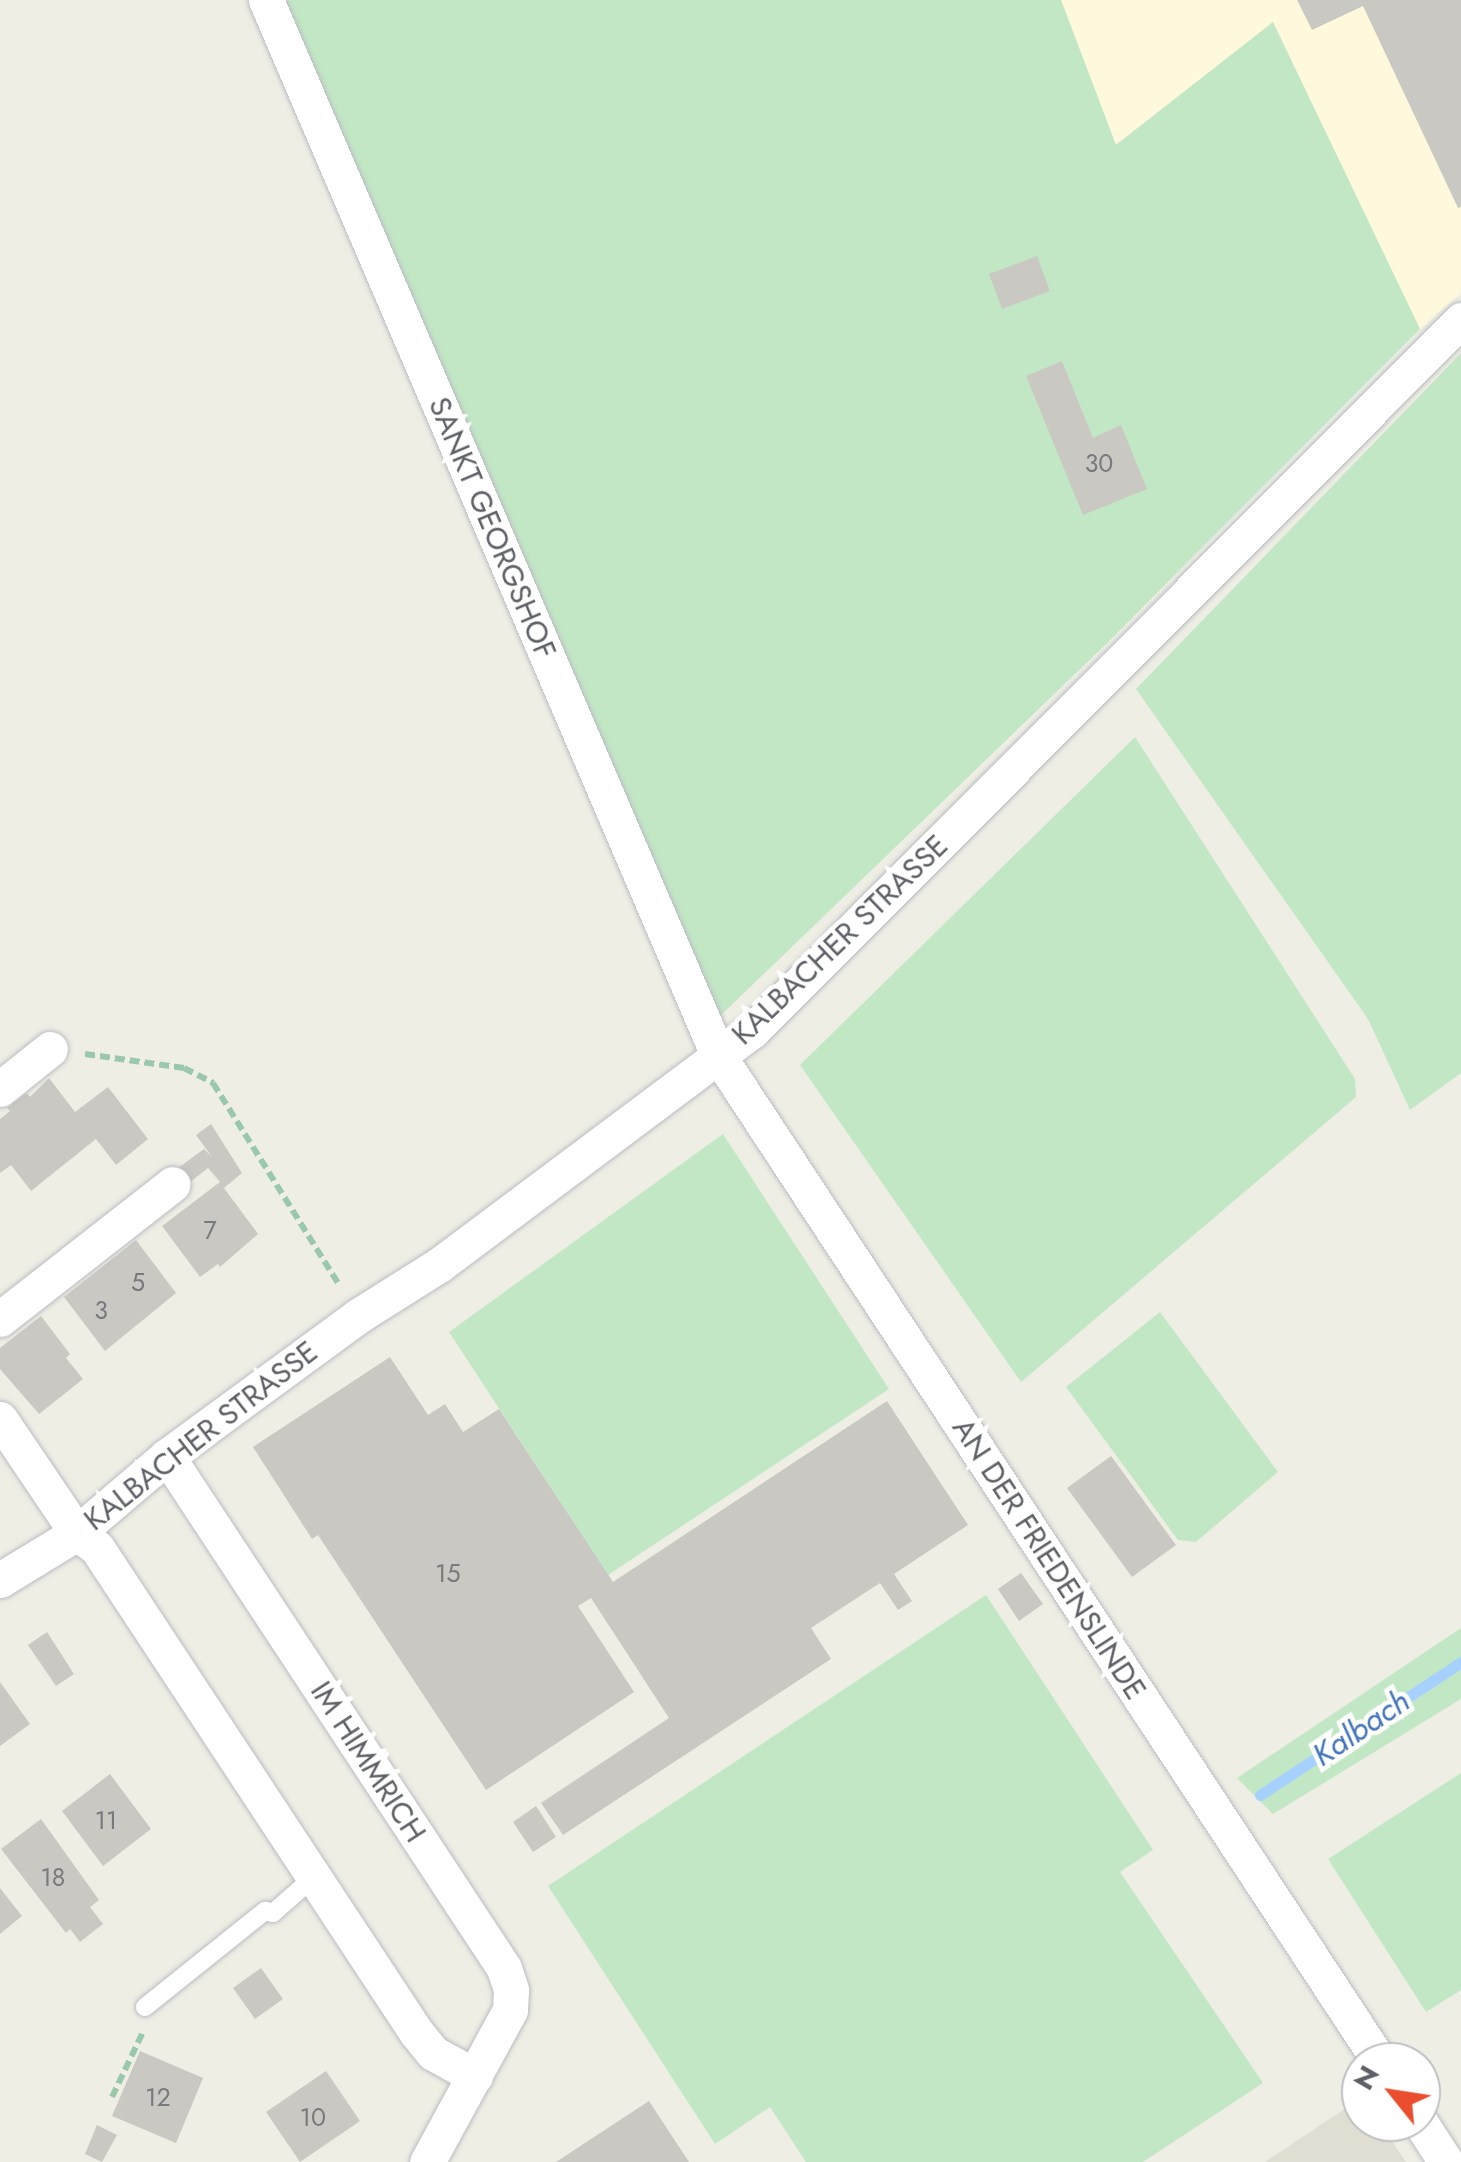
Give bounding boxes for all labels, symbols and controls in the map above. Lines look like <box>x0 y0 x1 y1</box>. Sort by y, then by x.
street label: SANKT GEORGSHOF <box>421 392 563 664</box>
house number: 30 <box>1085 448 1113 478</box>
street label: KALBACHER STRASSE <box>725 828 955 1052</box>
house number: 7 <box>203 1215 217 1245</box>
house number: 5 <box>131 1267 145 1297</box>
house number: 3 <box>94 1295 108 1325</box>
street label: KALBACHER STRASSE <box>77 1334 325 1538</box>
street label: AN DER FRIEDENSLINDE <box>945 1412 1153 1706</box>
house number: 15 <box>435 1558 461 1588</box>
street label: IM HIMMRICH <box>303 1675 433 1849</box>
water label: Kalbach <box>1305 1682 1417 1774</box>
house number: 11 <box>95 1805 117 1835</box>
house number: 18 <box>41 1862 65 1892</box>
north arrow <box>1341 2042 1441 2142</box>
text: N <box>1343 2058 1390 2098</box>
house number: 12 <box>145 2082 171 2112</box>
house number: 10 <box>300 2102 326 2132</box>

